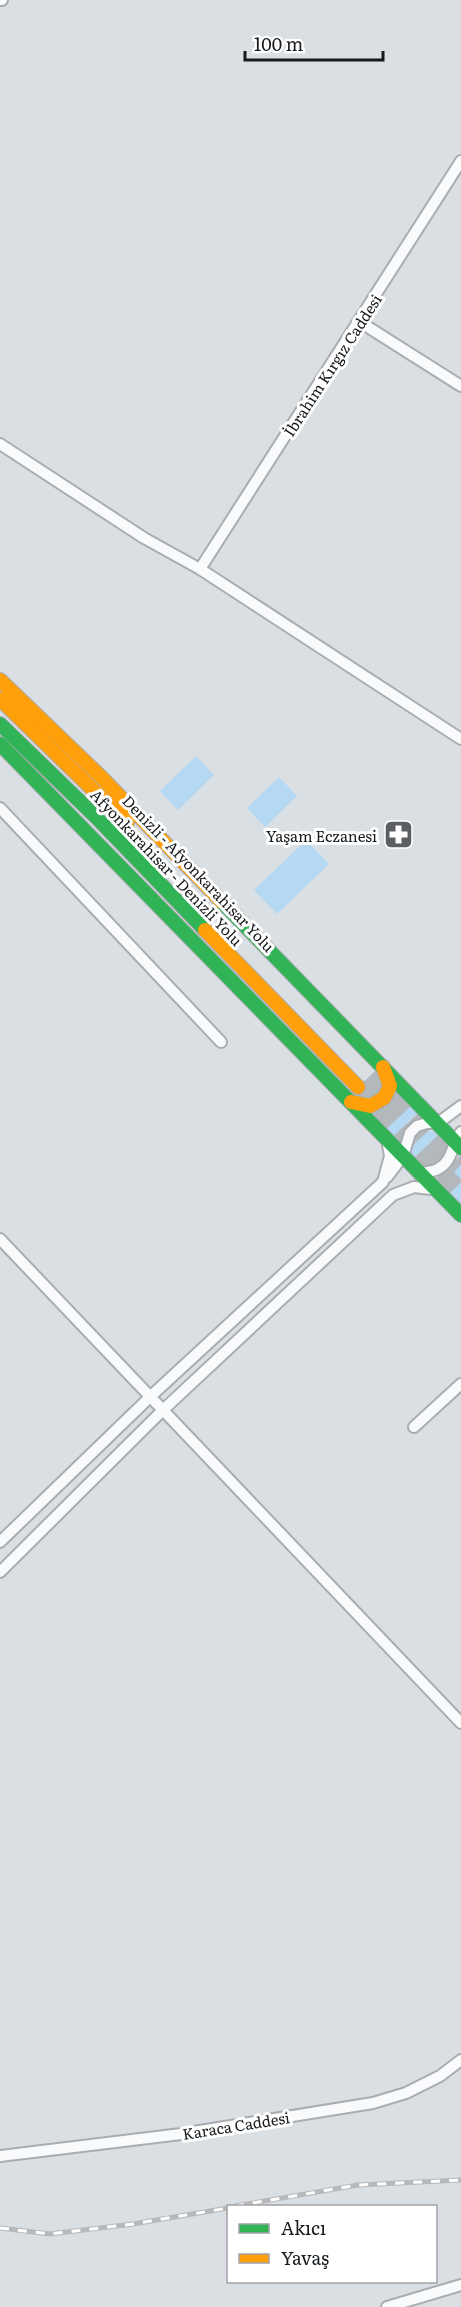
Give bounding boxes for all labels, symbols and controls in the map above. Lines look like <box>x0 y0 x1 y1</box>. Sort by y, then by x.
scale bar <box>245 24 383 62</box>
text: 100 m <box>254 30 303 57</box>
street label: İbrahim Kırgız Caddesi <box>277 289 387 441</box>
street label: Afyonkarahisar - Denizli Yolu <box>86 783 249 951</box>
street label: Denizli - Afyonkarahisar Yolu <box>118 789 281 957</box>
pharmacy icon: Yaşam Eczanesi <box>382 819 414 851</box>
place label: Yaşam Eczanesi <box>266 824 377 847</box>
street label: Karaca Caddesi <box>181 2105 291 2145</box>
legend <box>227 2205 437 2283</box>
text: Akıcı <box>281 2214 326 2241</box>
text: Yavaş <box>281 2244 329 2271</box>

